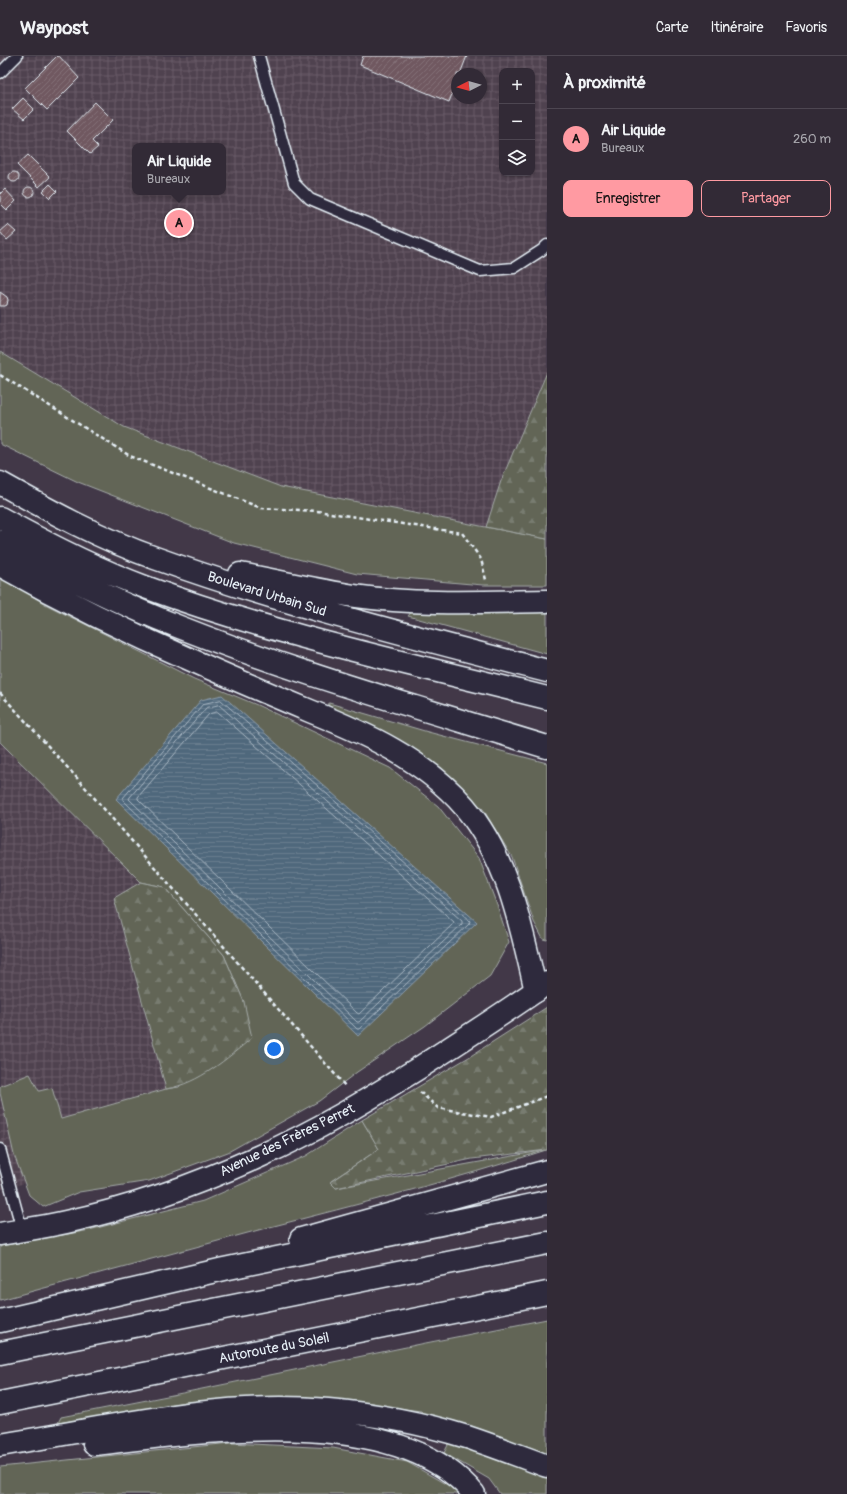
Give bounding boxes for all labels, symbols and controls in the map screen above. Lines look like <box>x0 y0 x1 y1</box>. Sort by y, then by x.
text: Waypost <box>20 16 89 40</box>
text: Carte <box>656 19 688 36</box>
text: Itinéraire <box>710 19 763 36</box>
text: Favoris <box>785 19 827 36</box>
north arrow <box>451 68 487 104</box>
map controls <box>499 68 535 176</box>
button: + <box>499 68 535 104</box>
text: À proximité <box>563 72 646 93</box>
button: − <box>499 104 535 140</box>
text: Air Liquide <box>601 121 665 140</box>
text: A <box>572 131 580 147</box>
text: 260 m <box>793 131 831 147</box>
button: layers <box>499 140 535 176</box>
text: Bureaux <box>601 140 645 156</box>
popup <box>132 143 226 195</box>
text: Air Liquide <box>147 152 211 171</box>
text: Bureaux <box>147 171 190 187</box>
button: Enregistrer <box>563 180 693 217</box>
button: Partager <box>701 180 831 217</box>
pin: A <box>166 208 192 238</box>
street label: Boulevard Urbain Sud <box>206 568 329 620</box>
your location <box>264 1039 284 1059</box>
street label: Avenue des Frères Perret <box>217 1100 358 1180</box>
street label: Autoroute du Soleil <box>217 1329 331 1367</box>

